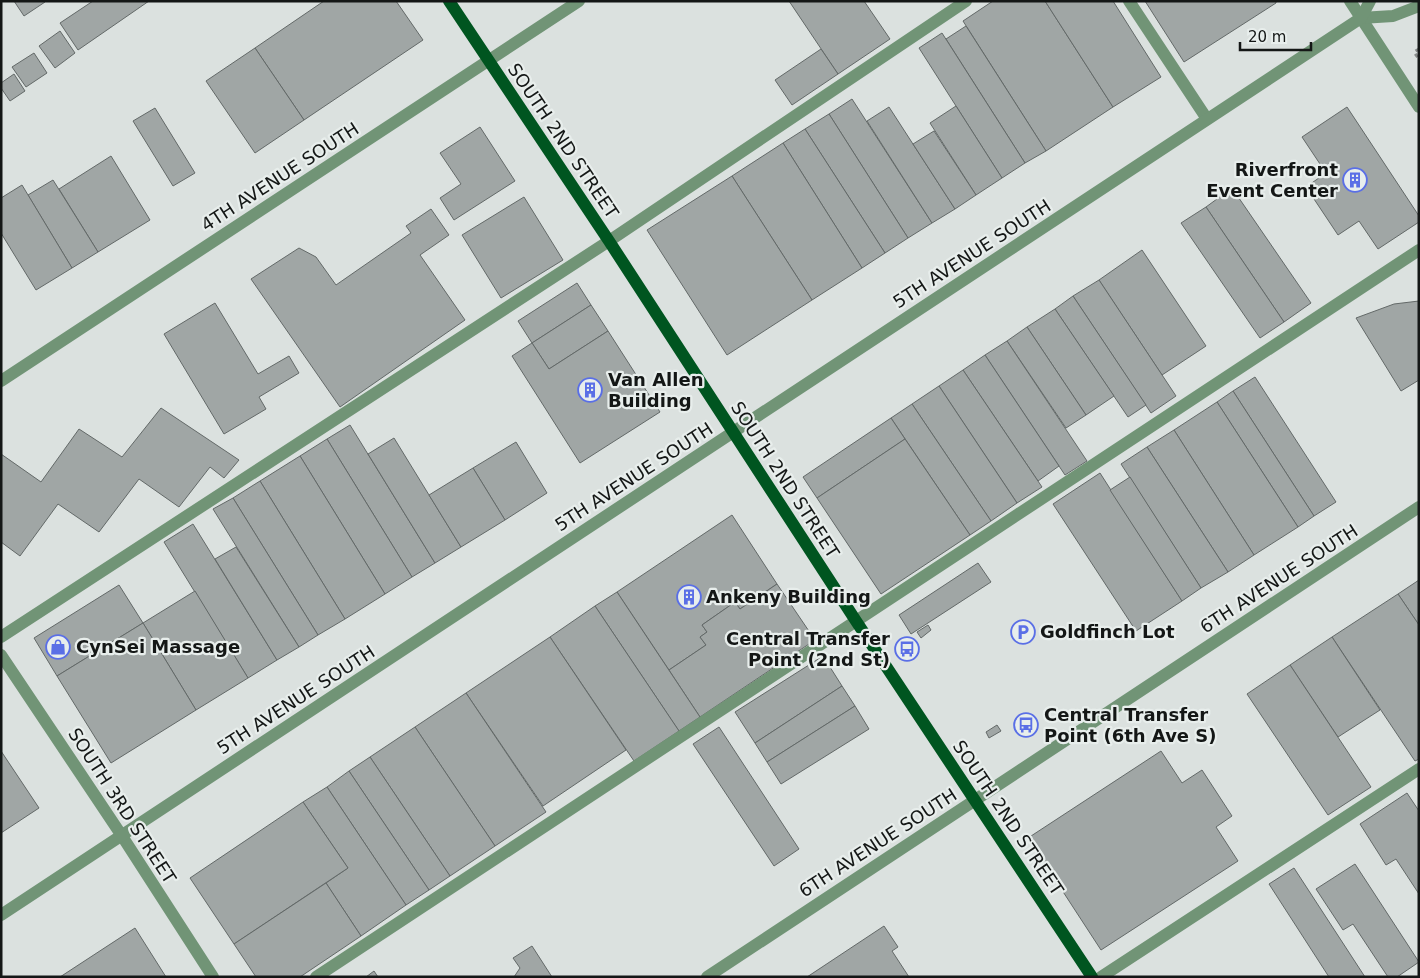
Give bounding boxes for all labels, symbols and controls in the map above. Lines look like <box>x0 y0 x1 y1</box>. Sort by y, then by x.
scale bar <box>1240 20 1311 52</box>
text: 20 m <box>1248 28 1286 46</box>
street label: SOUTH 2ND STREET <box>504 59 624 223</box>
street label: 4TH AVENUE SOUTH <box>197 118 362 235</box>
place label: Riverfront Event Center <box>1206 159 1338 201</box>
building icon: Riverfront Event Center <box>1342 167 1368 193</box>
street label: 5TH AVENUE SOUTH <box>889 195 1054 312</box>
place label: Van Allen Building <box>608 369 703 411</box>
building icon: Van Allen Building <box>577 377 603 403</box>
street label: SOUTH 2ND STREET <box>727 398 844 563</box>
street label: 5TH AVENUE SOUTH <box>551 418 716 535</box>
street label: 6TH AVENUE SOUTH <box>1196 520 1361 637</box>
building icon: Ankeny Building <box>676 584 702 610</box>
place label: Ankeny Building <box>706 586 871 607</box>
parking icon: Goldfinch Lot <box>1010 619 1036 645</box>
place label: Goldfinch Lot <box>1040 621 1175 642</box>
place label: Central Transfer Point (2nd St) <box>726 628 890 670</box>
shop icon: CynSei Massage <box>45 634 71 660</box>
place label: CynSei Massage <box>76 636 240 657</box>
bus stop icon: Central Transfer Point (2nd St) <box>894 636 920 662</box>
street label: 5TH AVENUE SOUTH <box>213 641 378 758</box>
place label: Central Transfer Point (6th Ave S) <box>1044 704 1217 746</box>
bus stop icon: Central Transfer Point (6th Ave S) <box>1013 712 1039 738</box>
street label: SOUTH 3RD STREET <box>64 724 181 888</box>
street label: SOUTH 2ND STREET <box>949 736 1069 900</box>
street label: 6TH AVENUE SOUTH <box>795 784 960 901</box>

